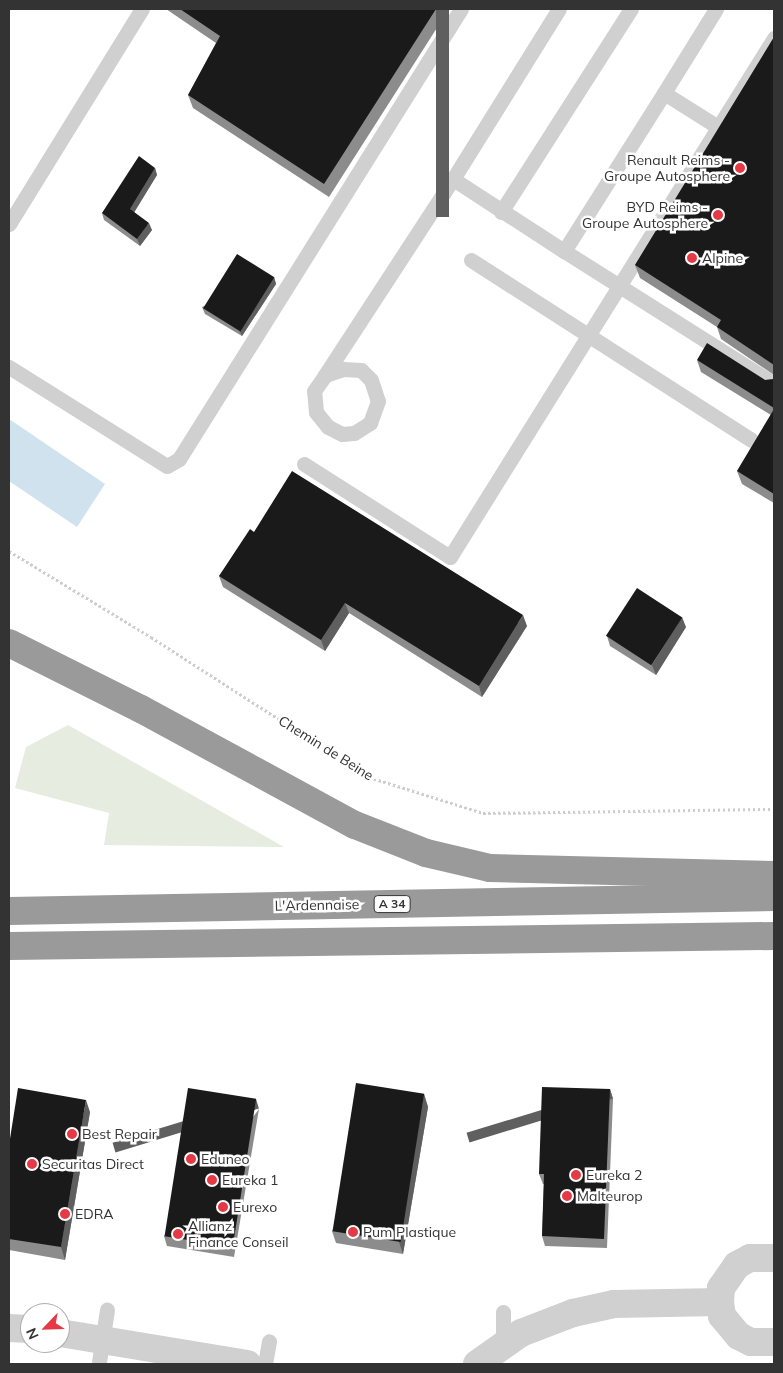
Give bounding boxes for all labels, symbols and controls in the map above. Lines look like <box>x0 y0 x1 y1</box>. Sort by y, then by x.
place label: Renault Reims - Groupe Autosphere <box>604 152 730 184</box>
marker: Renault Reims - Groupe Autosphere <box>734 162 746 174</box>
place label: BYD Reims - Groupe Autosphere <box>582 199 708 232</box>
marker: BYD Reims - Groupe Autosphere <box>712 209 724 221</box>
place label: Alpine <box>702 250 743 266</box>
marker: Alpine <box>686 252 698 264</box>
street label: Chemin de Beine <box>275 712 377 784</box>
road number: A 34 <box>373 894 411 914</box>
street label: L'Ardennaise <box>274 896 360 914</box>
place label: Best Repair <box>82 1126 157 1142</box>
marker: Best Repair <box>66 1128 78 1140</box>
place label: Eduneo <box>201 1151 249 1167</box>
marker: Eduneo <box>185 1153 197 1165</box>
place label: Securitas Direct <box>42 1156 144 1172</box>
marker: Securitas Direct <box>26 1158 38 1170</box>
place label: Eureka 2 <box>586 1167 643 1183</box>
marker: Eureka 2 <box>570 1169 582 1181</box>
place label: Eureka 1 <box>222 1172 279 1188</box>
marker: Eureka 1 <box>206 1174 218 1186</box>
place label: Malteurop <box>577 1188 643 1204</box>
marker: Malteurop <box>561 1190 573 1202</box>
place label: Eurexo <box>233 1199 277 1215</box>
marker: Eurexo <box>217 1201 229 1213</box>
place label: EDRA <box>75 1206 114 1222</box>
marker: EDRA <box>59 1208 71 1220</box>
place label: Allianz Finance Conseil <box>188 1218 289 1250</box>
place label: Pum Plastique <box>363 1224 456 1240</box>
marker: Pum Plastique <box>347 1226 359 1238</box>
marker: Allianz Finance Conseil <box>172 1228 184 1240</box>
north arrow <box>20 1303 70 1353</box>
text: N <box>22 1325 43 1342</box>

